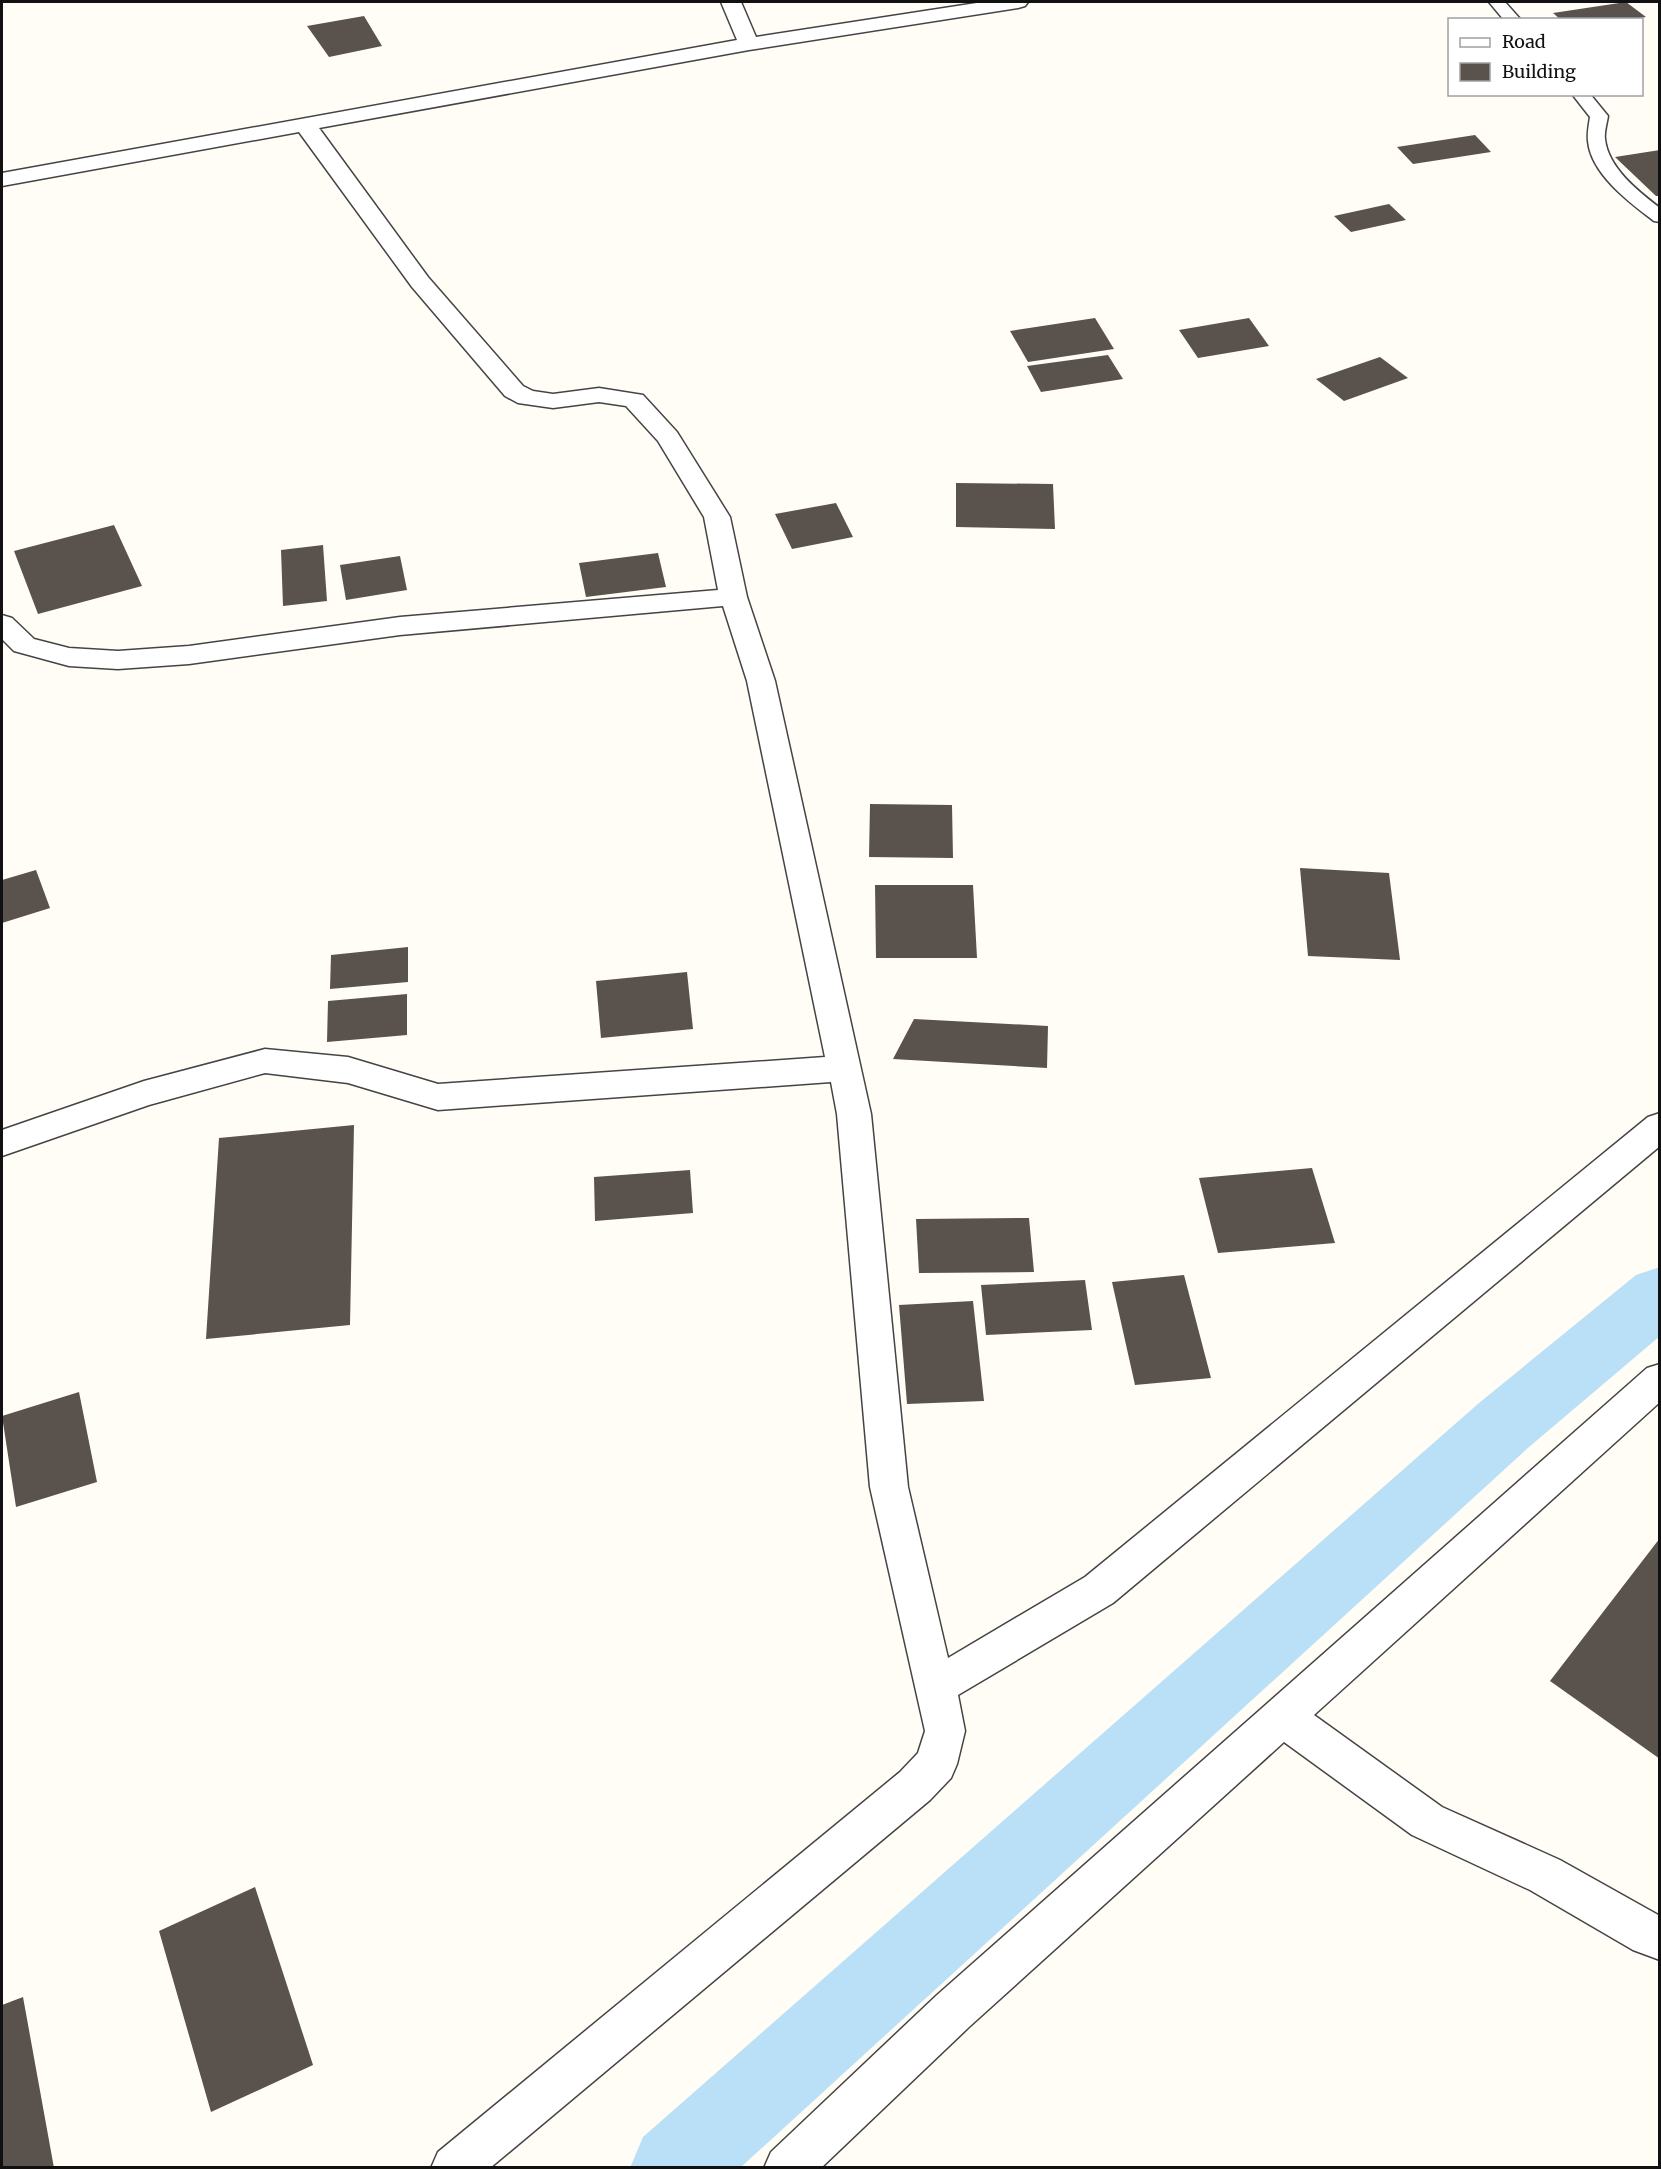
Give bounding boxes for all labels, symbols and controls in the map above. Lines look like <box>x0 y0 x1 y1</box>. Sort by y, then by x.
legend <box>1448 18 1643 96</box>
text: Road <box>1502 30 1546 53</box>
text: Building <box>1502 60 1576 83</box>

